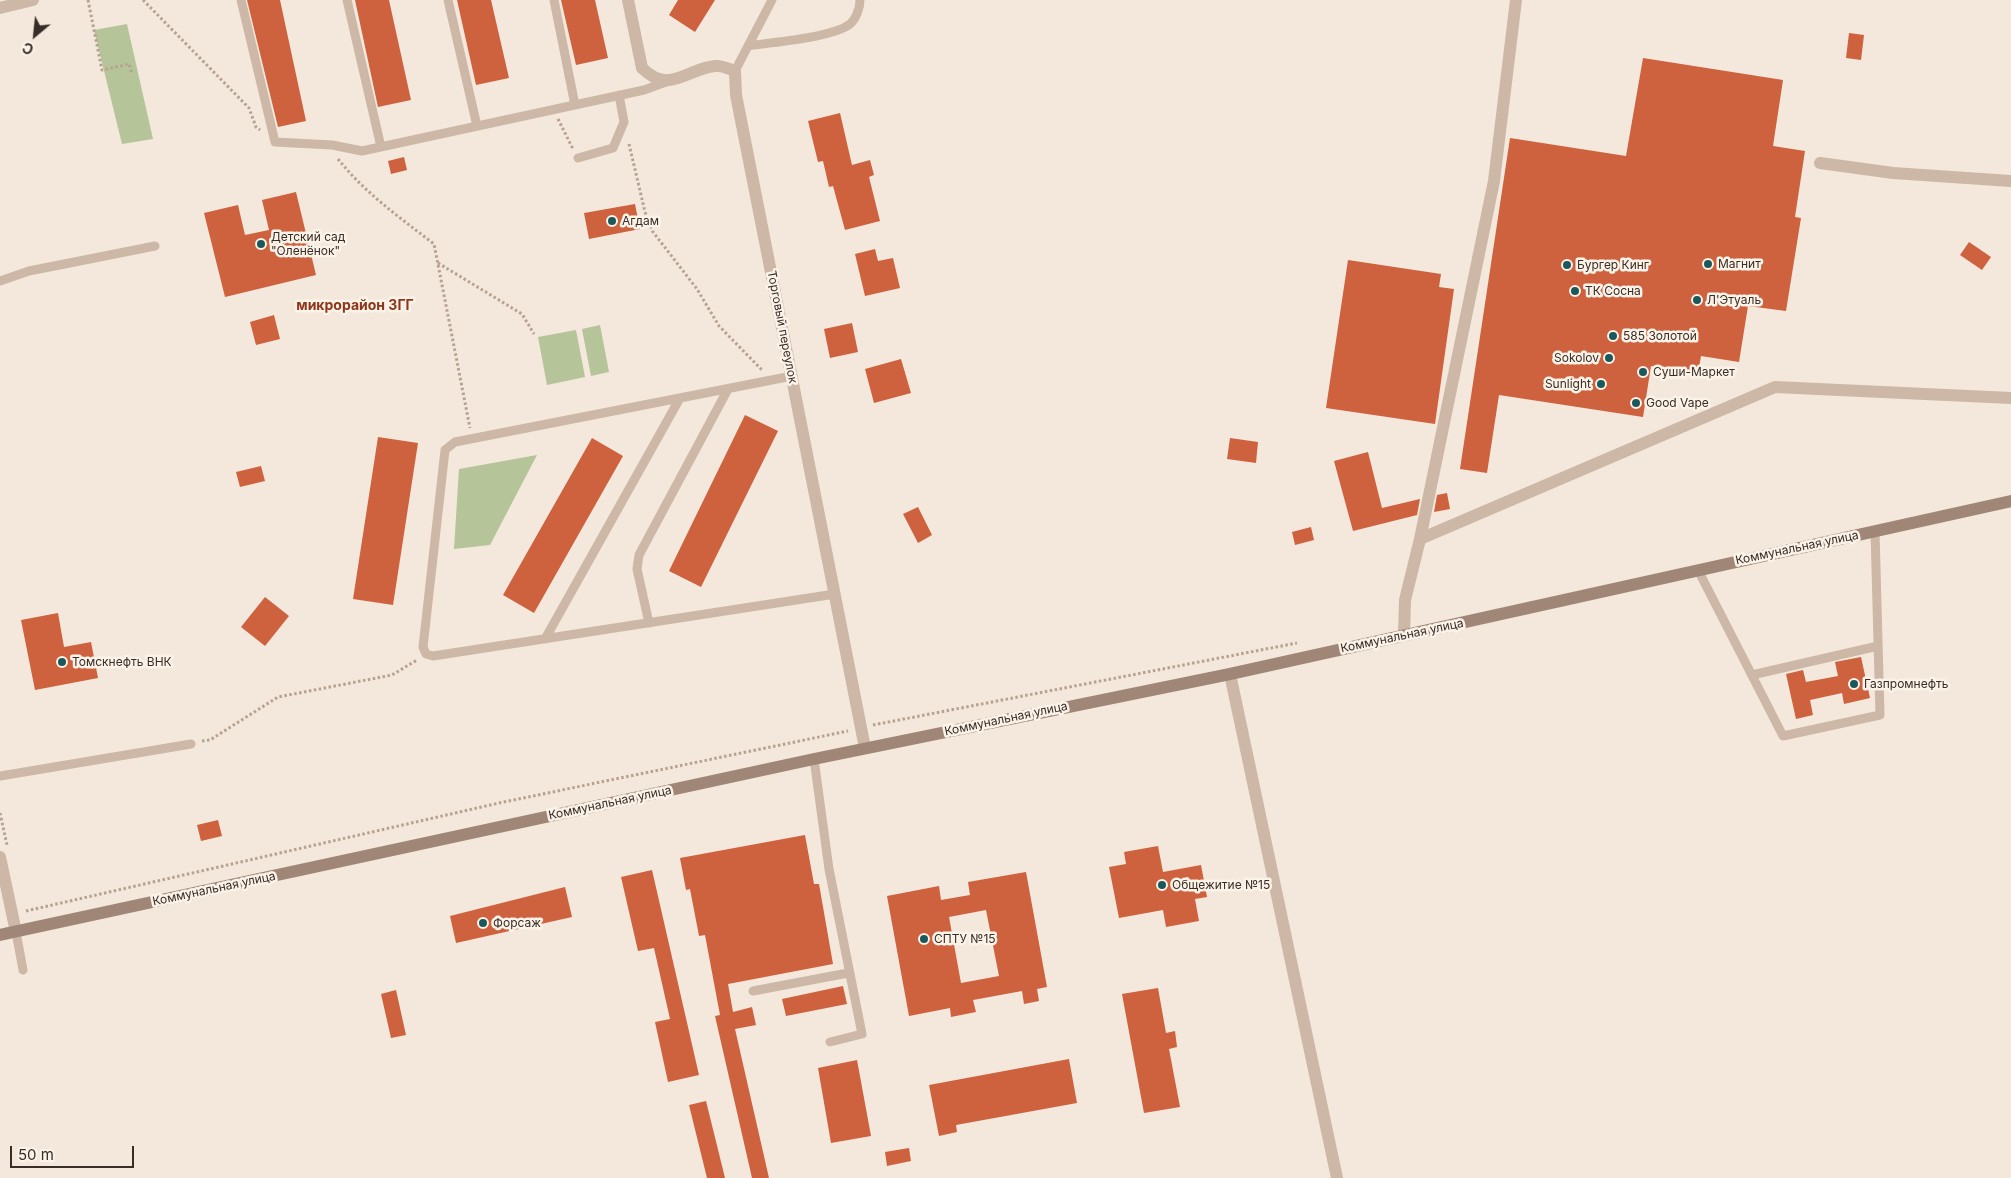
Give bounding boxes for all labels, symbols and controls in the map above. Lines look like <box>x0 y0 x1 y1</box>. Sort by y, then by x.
north arrow <box>10 10 60 60</box>
text: С <box>19 39 36 59</box>
place label: Агдам <box>622 214 659 228</box>
marker: Агдам <box>606 215 618 227</box>
place label: Детский сад "Оленёнок" <box>271 230 345 258</box>
marker: Детский сад "Оленёнок" <box>255 238 267 250</box>
place label: Магнит <box>1718 257 1761 271</box>
place label: Бургер Кинг <box>1577 258 1649 272</box>
marker: Магнит <box>1702 258 1714 270</box>
marker: Бургер Кинг <box>1561 259 1573 271</box>
street label: Торговый переулок <box>764 269 800 385</box>
place label: ТК Сосна <box>1585 284 1641 298</box>
marker: ТК Сосна <box>1569 285 1581 297</box>
place label: Л'Этуаль <box>1707 293 1761 307</box>
marker: Л'Этуаль <box>1691 294 1703 306</box>
district label: микрорайон 3ГГ <box>296 298 414 314</box>
place label: 585 Золотой <box>1623 329 1697 343</box>
marker: 585 Золотой <box>1607 330 1619 342</box>
place label: Sokolov <box>1554 351 1599 365</box>
marker: Sokolov <box>1603 352 1615 364</box>
place label: Суши-Маркет <box>1653 365 1735 379</box>
marker: Суши-Маркет <box>1637 366 1649 378</box>
place label: Sunlight <box>1545 377 1591 391</box>
marker: Sunlight <box>1595 378 1607 390</box>
place label: Good Vape <box>1646 396 1709 410</box>
marker: Good Vape <box>1630 397 1642 409</box>
street label: Коммунальная улица <box>1734 528 1860 568</box>
street label: Коммунальная улица <box>1339 616 1465 656</box>
place label: Томскнефть ВНК <box>72 655 172 669</box>
marker: Томскнефть ВНК <box>56 656 68 668</box>
place label: Газпромнефть <box>1864 677 1948 691</box>
marker: Газпромнефть <box>1848 678 1860 690</box>
street label: Коммунальная улица <box>943 699 1069 739</box>
street label: Коммунальная улица <box>547 783 673 823</box>
street label: Коммунальная улица <box>151 869 277 909</box>
place label: Общежитие №15 <box>1172 878 1270 892</box>
marker: Общежитие №15 <box>1156 879 1168 891</box>
place label: Форсаж <box>493 916 541 930</box>
marker: Форсаж <box>477 917 489 929</box>
place label: СПТУ №15 <box>934 932 996 946</box>
marker: СПТУ №15 <box>918 933 930 945</box>
scale bar <box>12 1136 136 1168</box>
text: 50 m <box>18 1145 54 1164</box>

